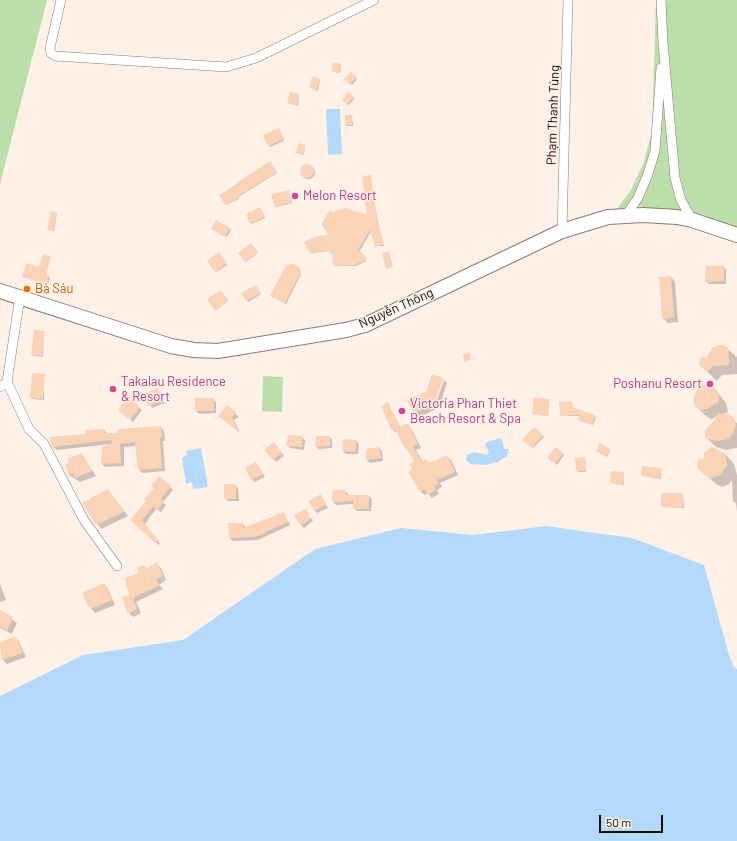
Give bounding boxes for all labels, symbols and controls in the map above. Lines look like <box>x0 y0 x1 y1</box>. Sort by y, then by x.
street label: Phạm Thanh Tùng <box>543 65 563 165</box>
place label: Melon Resort <box>303 188 377 204</box>
marker: Melon Resort <box>290 191 300 201</box>
place label: Bà Sáu <box>35 281 73 297</box>
marker: Bà Sáu <box>22 284 32 294</box>
street label: Nguyễn Thông <box>356 285 436 331</box>
place label: Takalau Residence & Resort <box>121 374 226 405</box>
place label: Poshanu Resort <box>613 376 702 392</box>
marker: Poshanu Resort <box>705 379 715 389</box>
marker: Takalau Residence & Resort <box>108 384 118 394</box>
place label: Victoria Phan Thiet Beach Resort & Spa <box>410 396 521 427</box>
marker: Victoria Phan Thiet Beach Resort & Spa <box>397 406 407 416</box>
scale bar <box>601 807 665 833</box>
text: 50 m <box>606 815 631 829</box>

